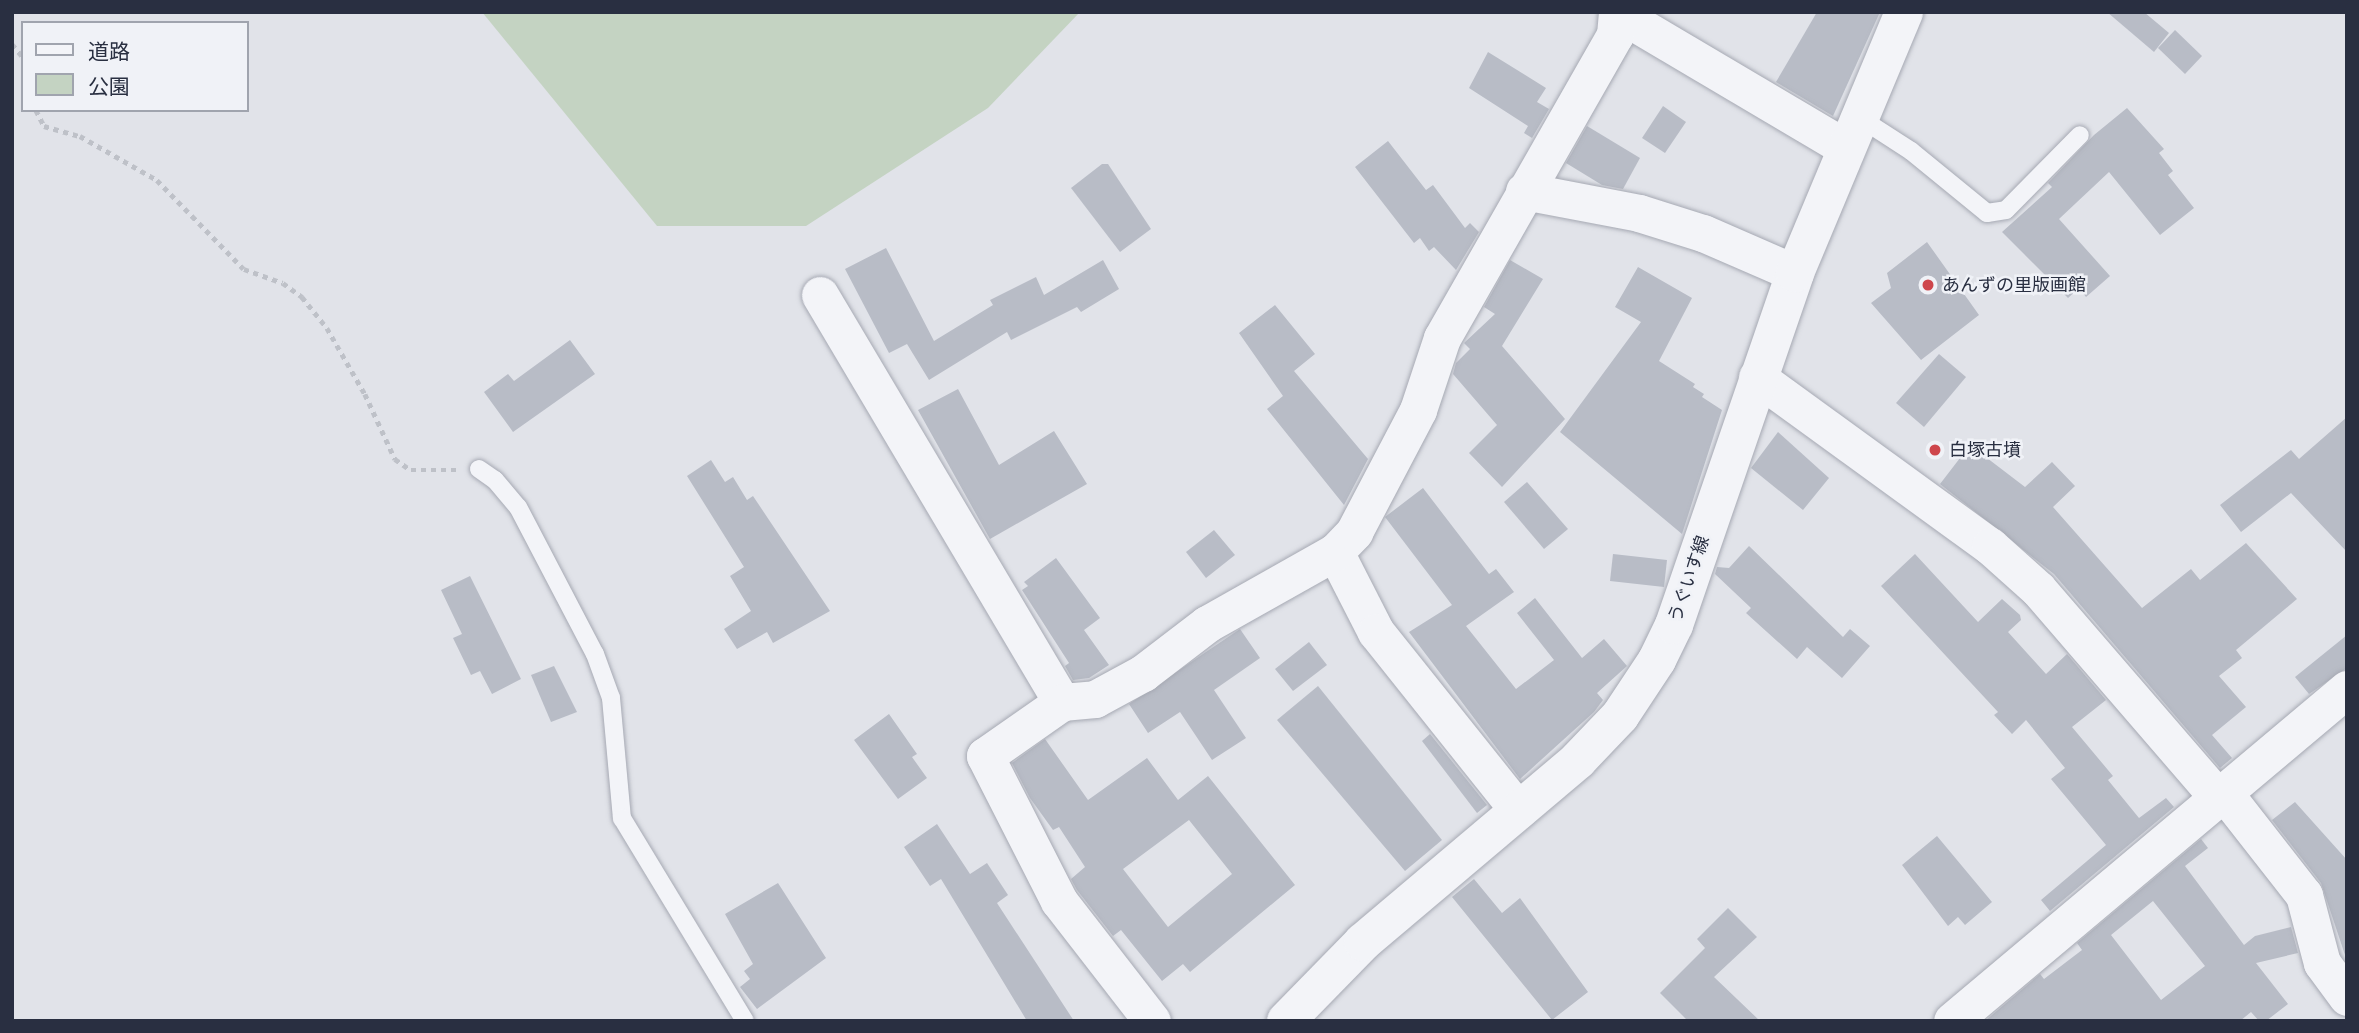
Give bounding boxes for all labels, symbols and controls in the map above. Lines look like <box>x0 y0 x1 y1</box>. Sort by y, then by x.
legend <box>21 21 248 112</box>
text: 道路 <box>88 40 130 65</box>
text: 公園 <box>88 75 130 100</box>
place label: あんずの里版画館 <box>1942 274 2086 296</box>
marker: あんずの里版画館 <box>1920 277 1936 293</box>
place label: 白塚古墳 <box>1949 439 2021 461</box>
marker: 白塚古墳 <box>1927 442 1943 458</box>
street label: うぐいす線 <box>1664 533 1714 625</box>

